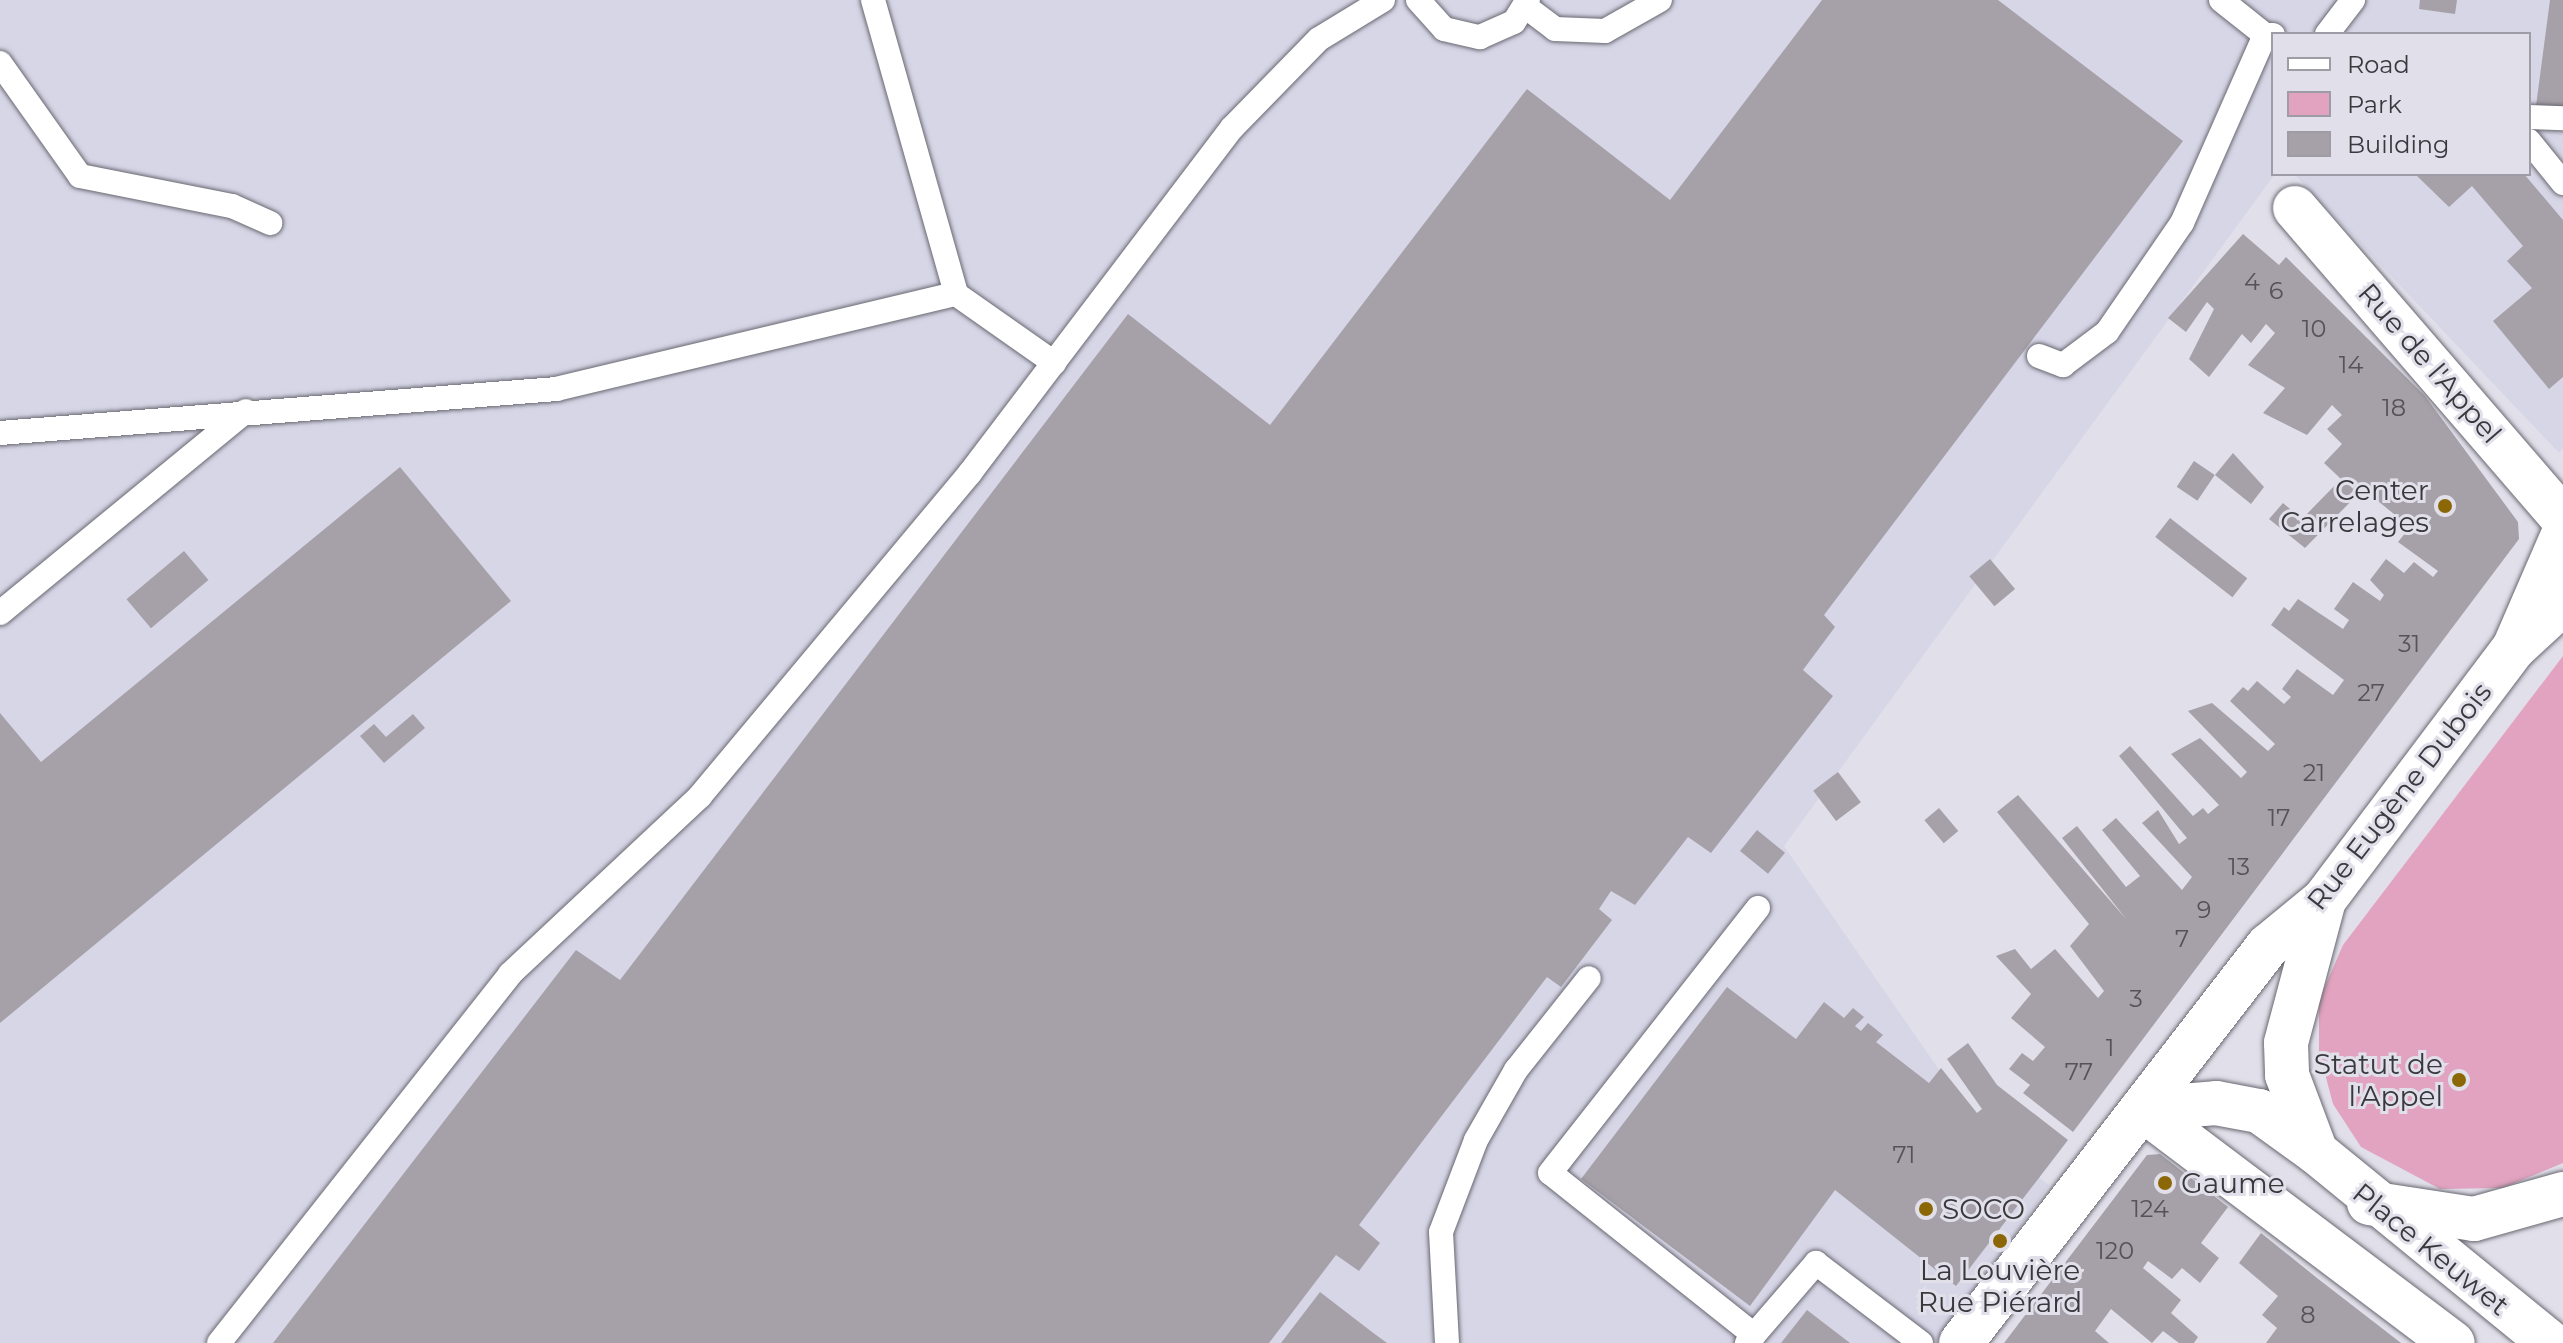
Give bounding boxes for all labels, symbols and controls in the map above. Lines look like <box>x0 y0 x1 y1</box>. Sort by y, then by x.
legend <box>2271 32 2531 176</box>
text: Road <box>2347 50 2410 79</box>
text: Park <box>2347 90 2402 119</box>
text: Building <box>2347 130 2450 159</box>
house number: 4 <box>2244 268 2260 296</box>
street label: Rue de l'Appel <box>2351 276 2509 450</box>
house number: 6 <box>2269 277 2283 305</box>
house number: 10 <box>2302 315 2326 343</box>
house number: 14 <box>2339 351 2363 379</box>
house number: 18 <box>2382 394 2406 422</box>
place label: Center Carrelages <box>2280 473 2429 539</box>
marker: Center Carrelages <box>2436 497 2454 515</box>
house number: 31 <box>2398 630 2420 658</box>
street label: Rue Eugène Dubois <box>2300 675 2498 917</box>
house number: 27 <box>2357 679 2385 707</box>
house number: 21 <box>2303 759 2325 787</box>
house number: 17 <box>2268 804 2290 832</box>
house number: 13 <box>2228 853 2250 881</box>
house number: 9 <box>2197 896 2211 924</box>
house number: 7 <box>2175 925 2189 953</box>
house number: 3 <box>2129 985 2143 1013</box>
house number: 1 <box>2106 1034 2114 1062</box>
place label: Statut de l'Appel <box>2314 1047 2443 1113</box>
house number: 77 <box>2065 1058 2093 1086</box>
marker: Statut de l'Appel <box>2450 1071 2468 1089</box>
house number: 71 <box>1892 1141 1916 1169</box>
place label: Gaume <box>2181 1166 2285 1200</box>
marker: Gaume <box>2156 1174 2174 1192</box>
street label: Place Keuwet <box>2346 1176 2516 1322</box>
place label: SOCO <box>1942 1192 2025 1226</box>
house number: 124 <box>2131 1195 2169 1223</box>
marker: SOCO <box>1917 1200 1935 1218</box>
marker: La Louvière Rue Piérard <box>1991 1232 2009 1250</box>
house number: 120 <box>2096 1237 2134 1265</box>
place label: La Louvière Rue Piérard <box>1918 1253 2082 1319</box>
house number: 8 <box>2300 1301 2316 1329</box>

